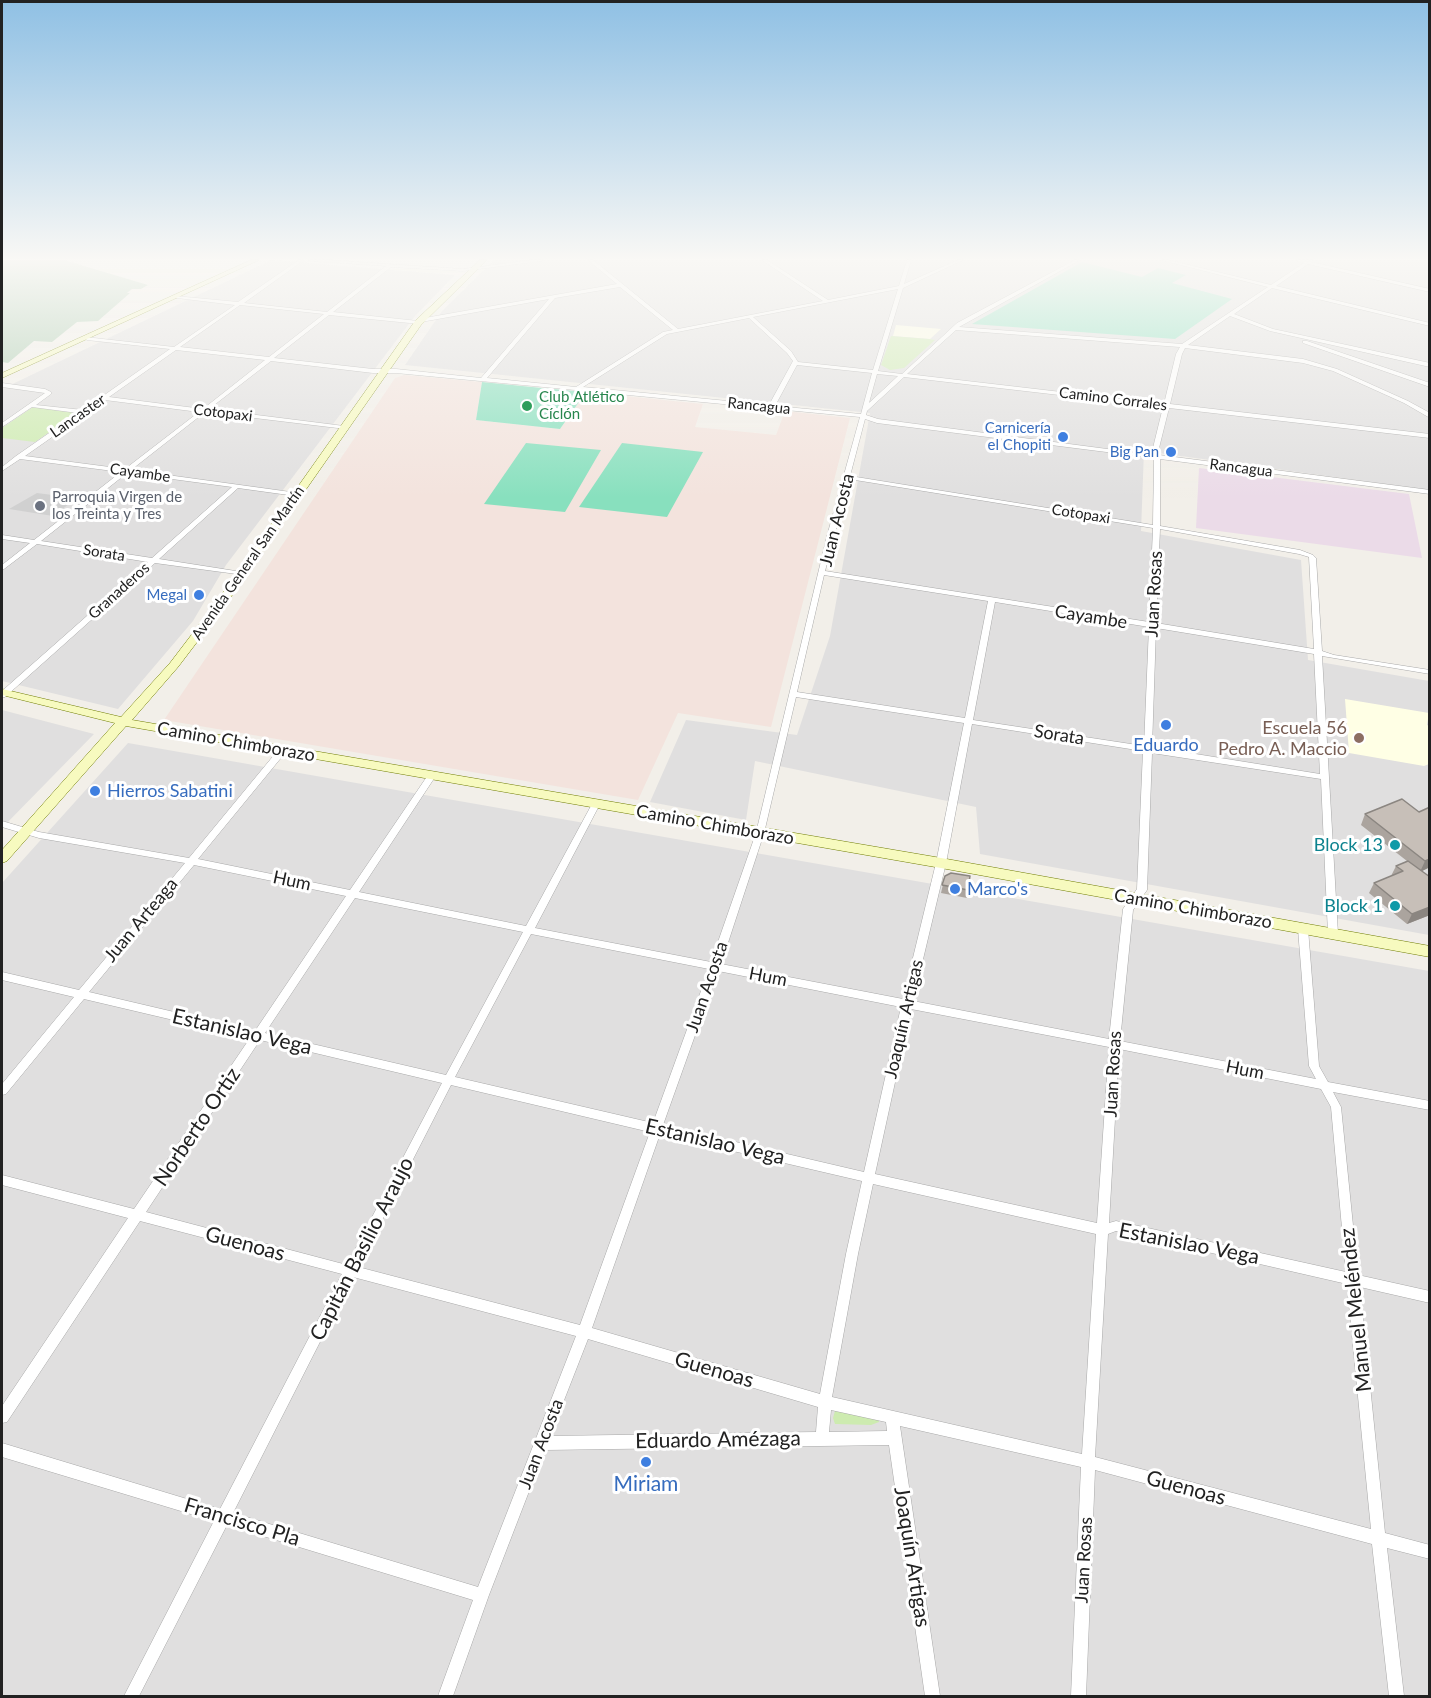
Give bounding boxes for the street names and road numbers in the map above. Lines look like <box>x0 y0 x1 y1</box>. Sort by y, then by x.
street label: Camino Corrales <box>1058 383 1168 415</box>
street label: Lancaster <box>47 390 109 442</box>
street label: Rancagua <box>727 394 791 418</box>
street label: Cotopaxi <box>193 400 253 426</box>
street label: Rancagua <box>1208 455 1274 481</box>
street label: Cayambe <box>109 460 171 486</box>
street label: Juan Acosta <box>815 471 859 569</box>
street label: Avenida General San Martín <box>188 483 308 643</box>
street label: Cotopaxi <box>1050 500 1112 528</box>
street label: Sorata <box>82 541 126 565</box>
street label: Juan Rosas <box>1141 550 1167 638</box>
street label: Granaderos <box>85 559 153 623</box>
street label: Cayambe <box>1053 601 1129 633</box>
street label: Camino Chimborazo <box>155 717 317 767</box>
street label: Sorata <box>1032 720 1086 750</box>
street label: Camino Chimborazo <box>634 800 796 850</box>
street label: Hum <box>271 866 313 896</box>
street label: Juan Arteaga <box>100 874 182 966</box>
street label: Camino Chimborazo <box>1112 884 1274 934</box>
street label: Juan Acosta <box>681 939 733 1035</box>
street label: Joaquín Artigas <box>880 957 928 1081</box>
street label: Hum <box>747 963 789 991</box>
street label: Estanislao Vega <box>170 1004 314 1060</box>
street label: Juan Rosas <box>1100 1030 1126 1118</box>
street label: Hum <box>1224 1056 1266 1084</box>
street label: Norberto Ortiz <box>148 1063 246 1191</box>
street label: Estanislao Vega <box>643 1114 787 1170</box>
street label: Capitán Basilio Araujo <box>305 1153 419 1345</box>
street label: Estanislao Vega <box>1117 1218 1261 1270</box>
street label: Guenoas <box>203 1221 287 1267</box>
street label: Manuel Meléndez <box>1335 1227 1377 1393</box>
street label: Guenoas <box>672 1347 756 1393</box>
street label: Juan Acosta <box>514 1396 568 1492</box>
street label: Eduardo Amézaga <box>635 1426 801 1454</box>
street label: Guenoas <box>1144 1465 1228 1511</box>
street label: Joaquín Artigas <box>888 1485 936 1629</box>
street label: Francisco Pla <box>181 1492 303 1552</box>
street label: Juan Rosas <box>1071 1516 1097 1604</box>

